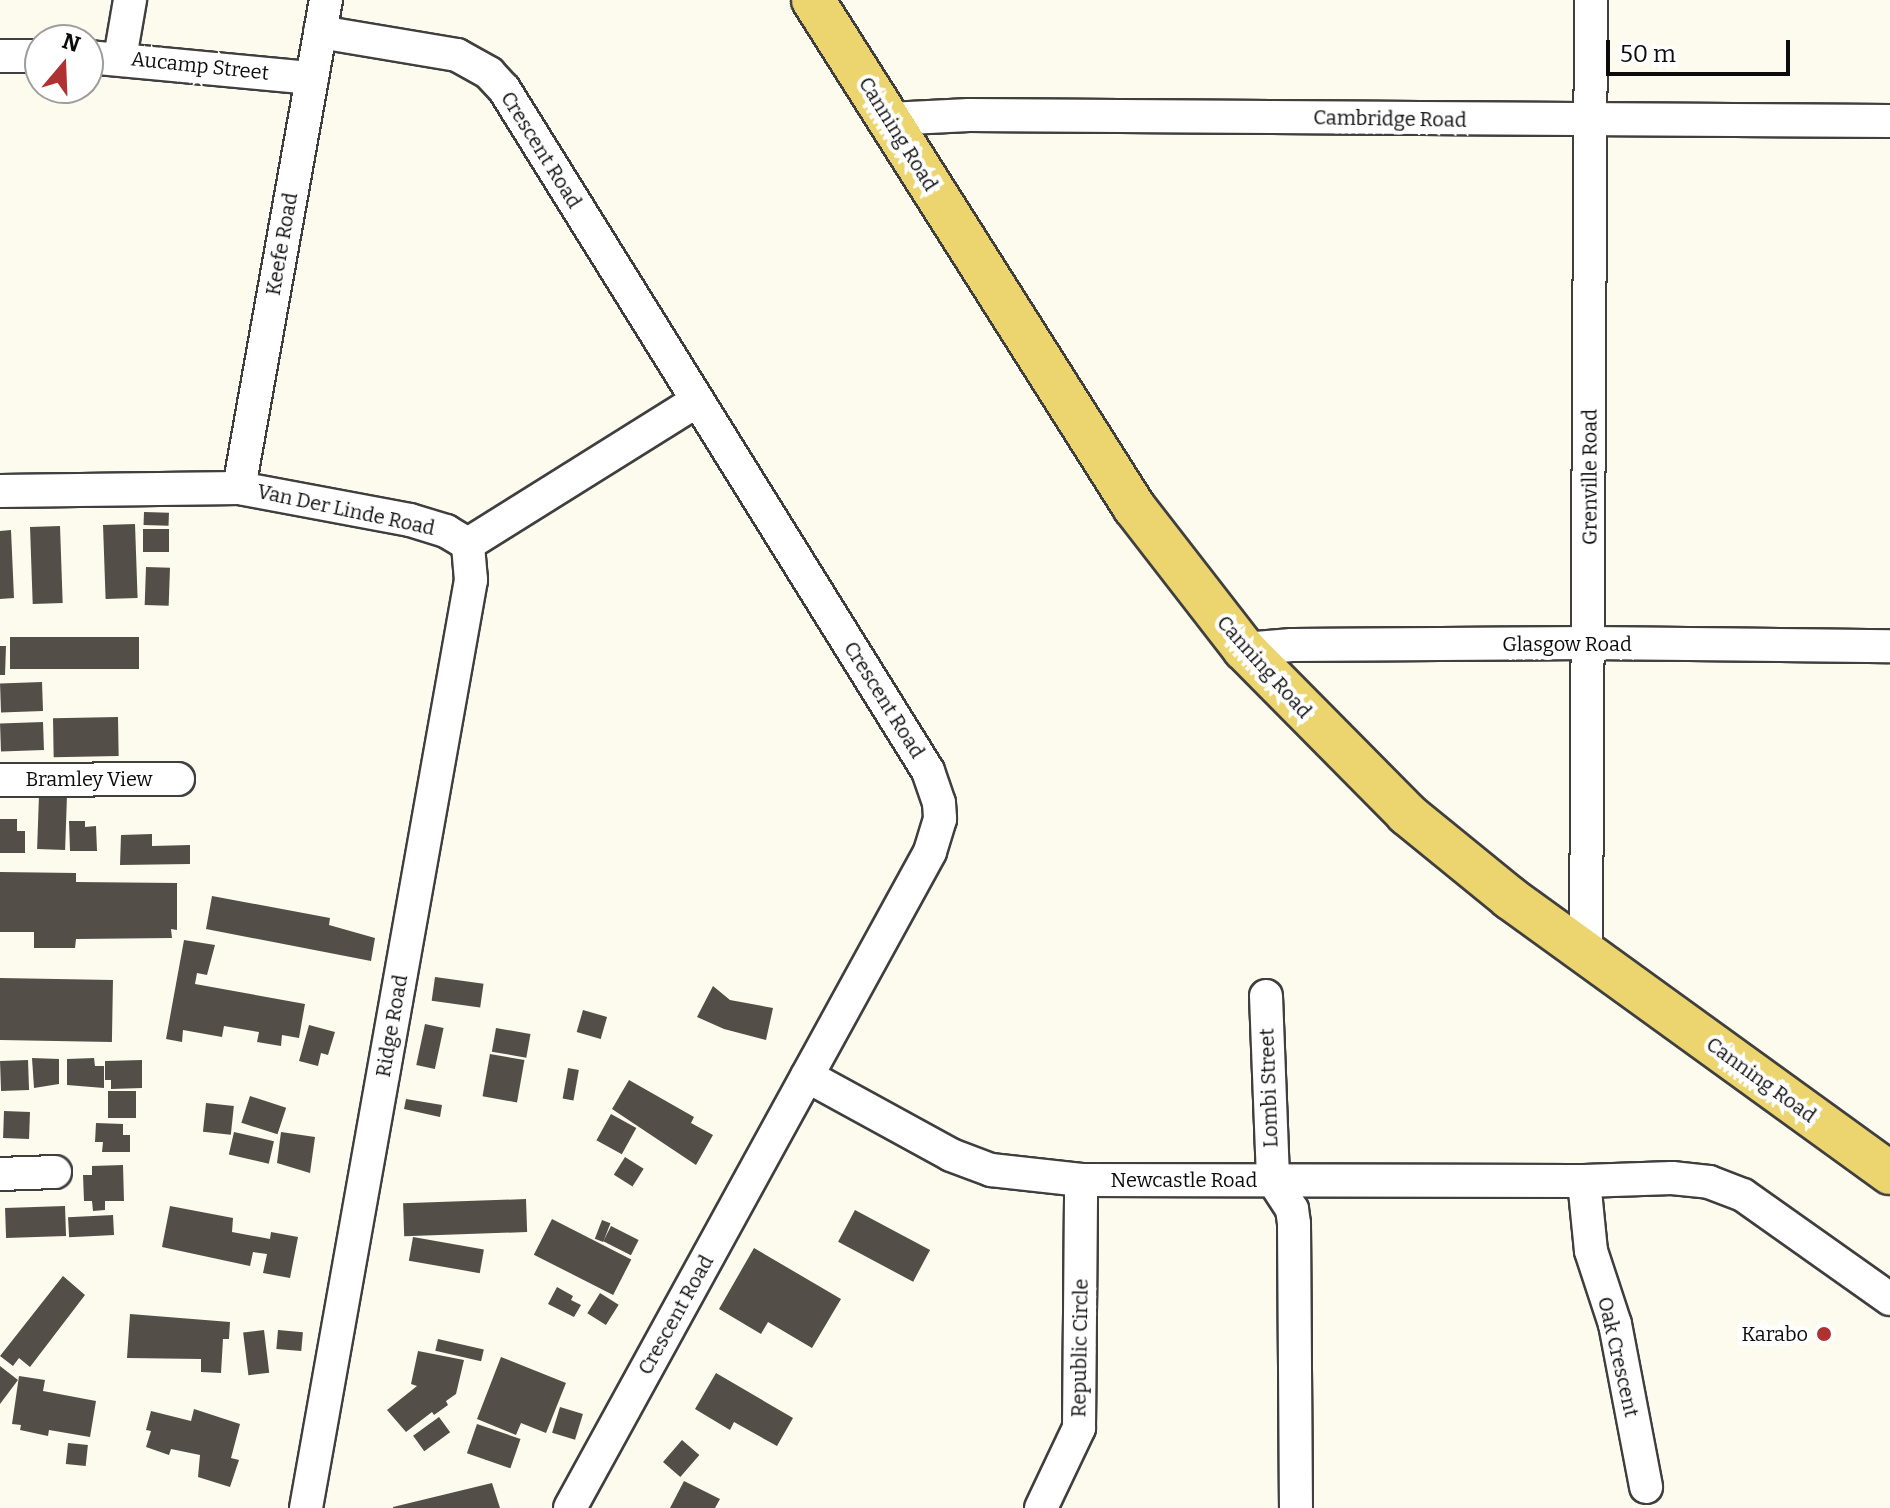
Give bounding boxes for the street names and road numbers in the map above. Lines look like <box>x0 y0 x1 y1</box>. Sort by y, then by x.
street label: Aucamp Street <box>130 47 270 85</box>
street label: Canning Road <box>853 73 943 195</box>
street label: Crescent Road <box>496 87 586 213</box>
street label: Cambridge Road <box>1313 106 1467 132</box>
street label: Keefe Road <box>261 191 303 297</box>
street label: Grenville Road <box>1578 409 1602 545</box>
street label: Van Der Linde Road <box>255 479 437 541</box>
street label: Canning Road <box>1212 611 1316 723</box>
street label: Glasgow Road <box>1502 632 1632 656</box>
street label: Crescent Road <box>839 637 929 763</box>
street label: Bramley View <box>25 767 153 791</box>
street label: Ridge Road <box>371 973 413 1079</box>
street label: Lombi Street <box>1255 1028 1283 1148</box>
street label: Canning Road <box>1702 1032 1820 1128</box>
street label: Newcastle Road <box>1111 1168 1257 1192</box>
street label: Crescent Road <box>633 1251 719 1379</box>
street label: Republic Circle <box>1067 1278 1093 1418</box>
street label: Oak Crescent <box>1593 1295 1643 1419</box>

